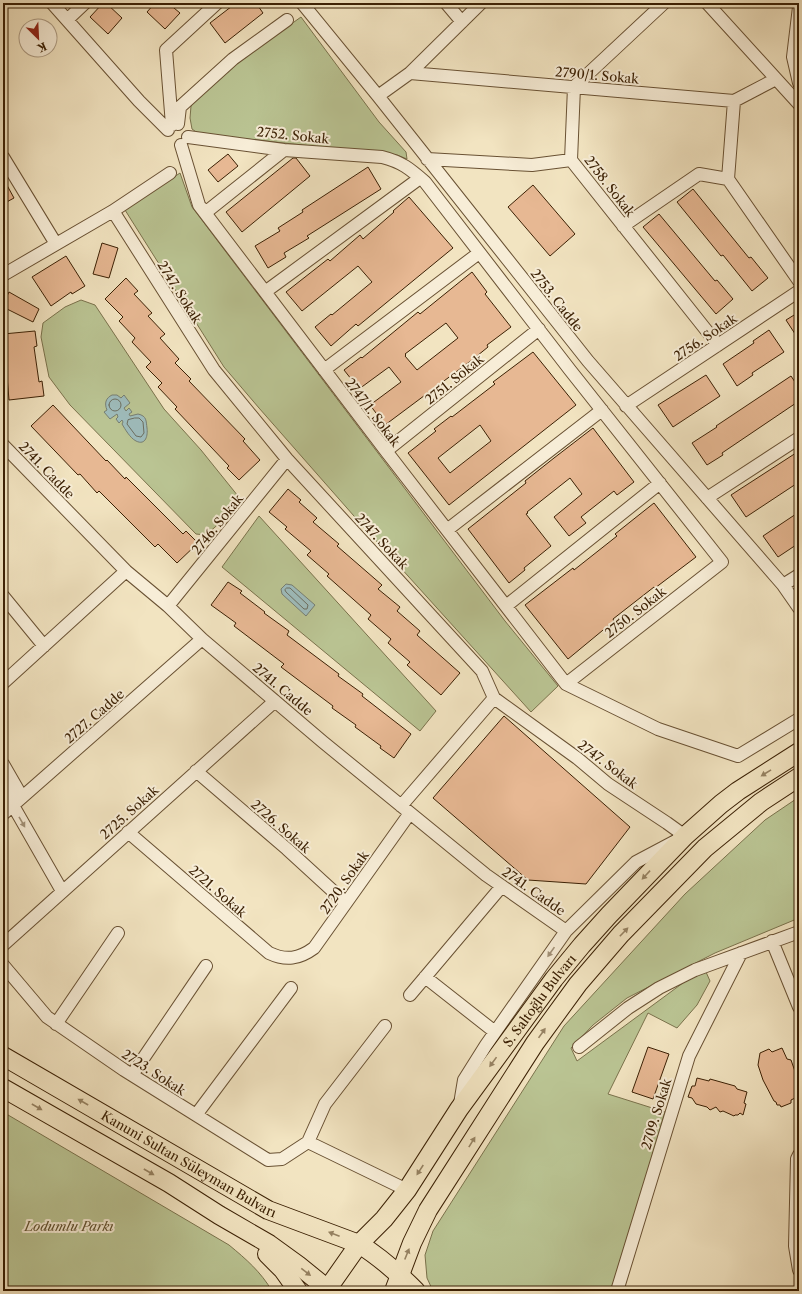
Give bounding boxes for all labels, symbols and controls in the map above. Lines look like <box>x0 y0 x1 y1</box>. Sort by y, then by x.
north arrow <box>18 18 58 58</box>
text: K <box>34 39 49 56</box>
street label: 2790/1. Sokak <box>555 63 640 87</box>
street label: 2752. Sokak <box>256 123 330 147</box>
street label: 2758. Sokak <box>581 152 639 220</box>
street label: 2747. Sokak <box>154 258 206 327</box>
street label: 2753. Cadde <box>528 266 586 334</box>
street label: 2756. Sokak <box>670 310 740 364</box>
street label: 2751. Sokak <box>422 350 487 407</box>
street label: 2747/1. Sokak <box>342 375 404 450</box>
street label: 2741. Cadde <box>16 438 78 502</box>
street label: 2746. Sokak <box>188 490 246 557</box>
street label: 2747. Sokak <box>352 510 412 573</box>
street label: 2750. Sokak <box>601 583 669 641</box>
street label: 2741. Cadde <box>250 659 316 719</box>
street label: 2727. Cadde <box>61 686 127 746</box>
street label: 2747. Sokak <box>575 736 642 792</box>
one-way arrow <box>760 769 772 776</box>
street label: 2725. Sokak <box>97 781 162 842</box>
street label: 2726. Sokak <box>248 796 314 856</box>
one-way arrow <box>19 816 26 828</box>
street label: 2720. Sokak <box>316 847 372 917</box>
street label: 2721. Sokak <box>186 862 250 921</box>
street label: 2741. Cadde <box>499 863 569 919</box>
one-way arrow <box>642 870 651 881</box>
one-way arrow <box>619 927 629 937</box>
one-way arrow <box>547 947 555 957</box>
street label: S. Saltoğlu Bulvarı <box>499 951 579 1050</box>
one-way arrow <box>538 1027 546 1038</box>
street label: 2723. Sokak <box>119 1045 189 1099</box>
one-way arrow <box>489 1057 497 1067</box>
street label: 2709. Sokak <box>638 1076 675 1151</box>
one-way arrow <box>77 1099 89 1106</box>
one-way arrow <box>31 1104 43 1111</box>
street label: Kanuni Sultan Süleyman Bulvarı <box>99 1107 279 1220</box>
one-way arrow <box>468 1136 475 1148</box>
one-way arrow <box>416 1165 424 1175</box>
one-way arrow <box>144 1169 155 1176</box>
park label: Lodumlu Parkı <box>23 1218 114 1234</box>
one-way arrow <box>327 1231 339 1237</box>
one-way arrow <box>405 1248 411 1260</box>
one-way arrow <box>301 1267 312 1276</box>

